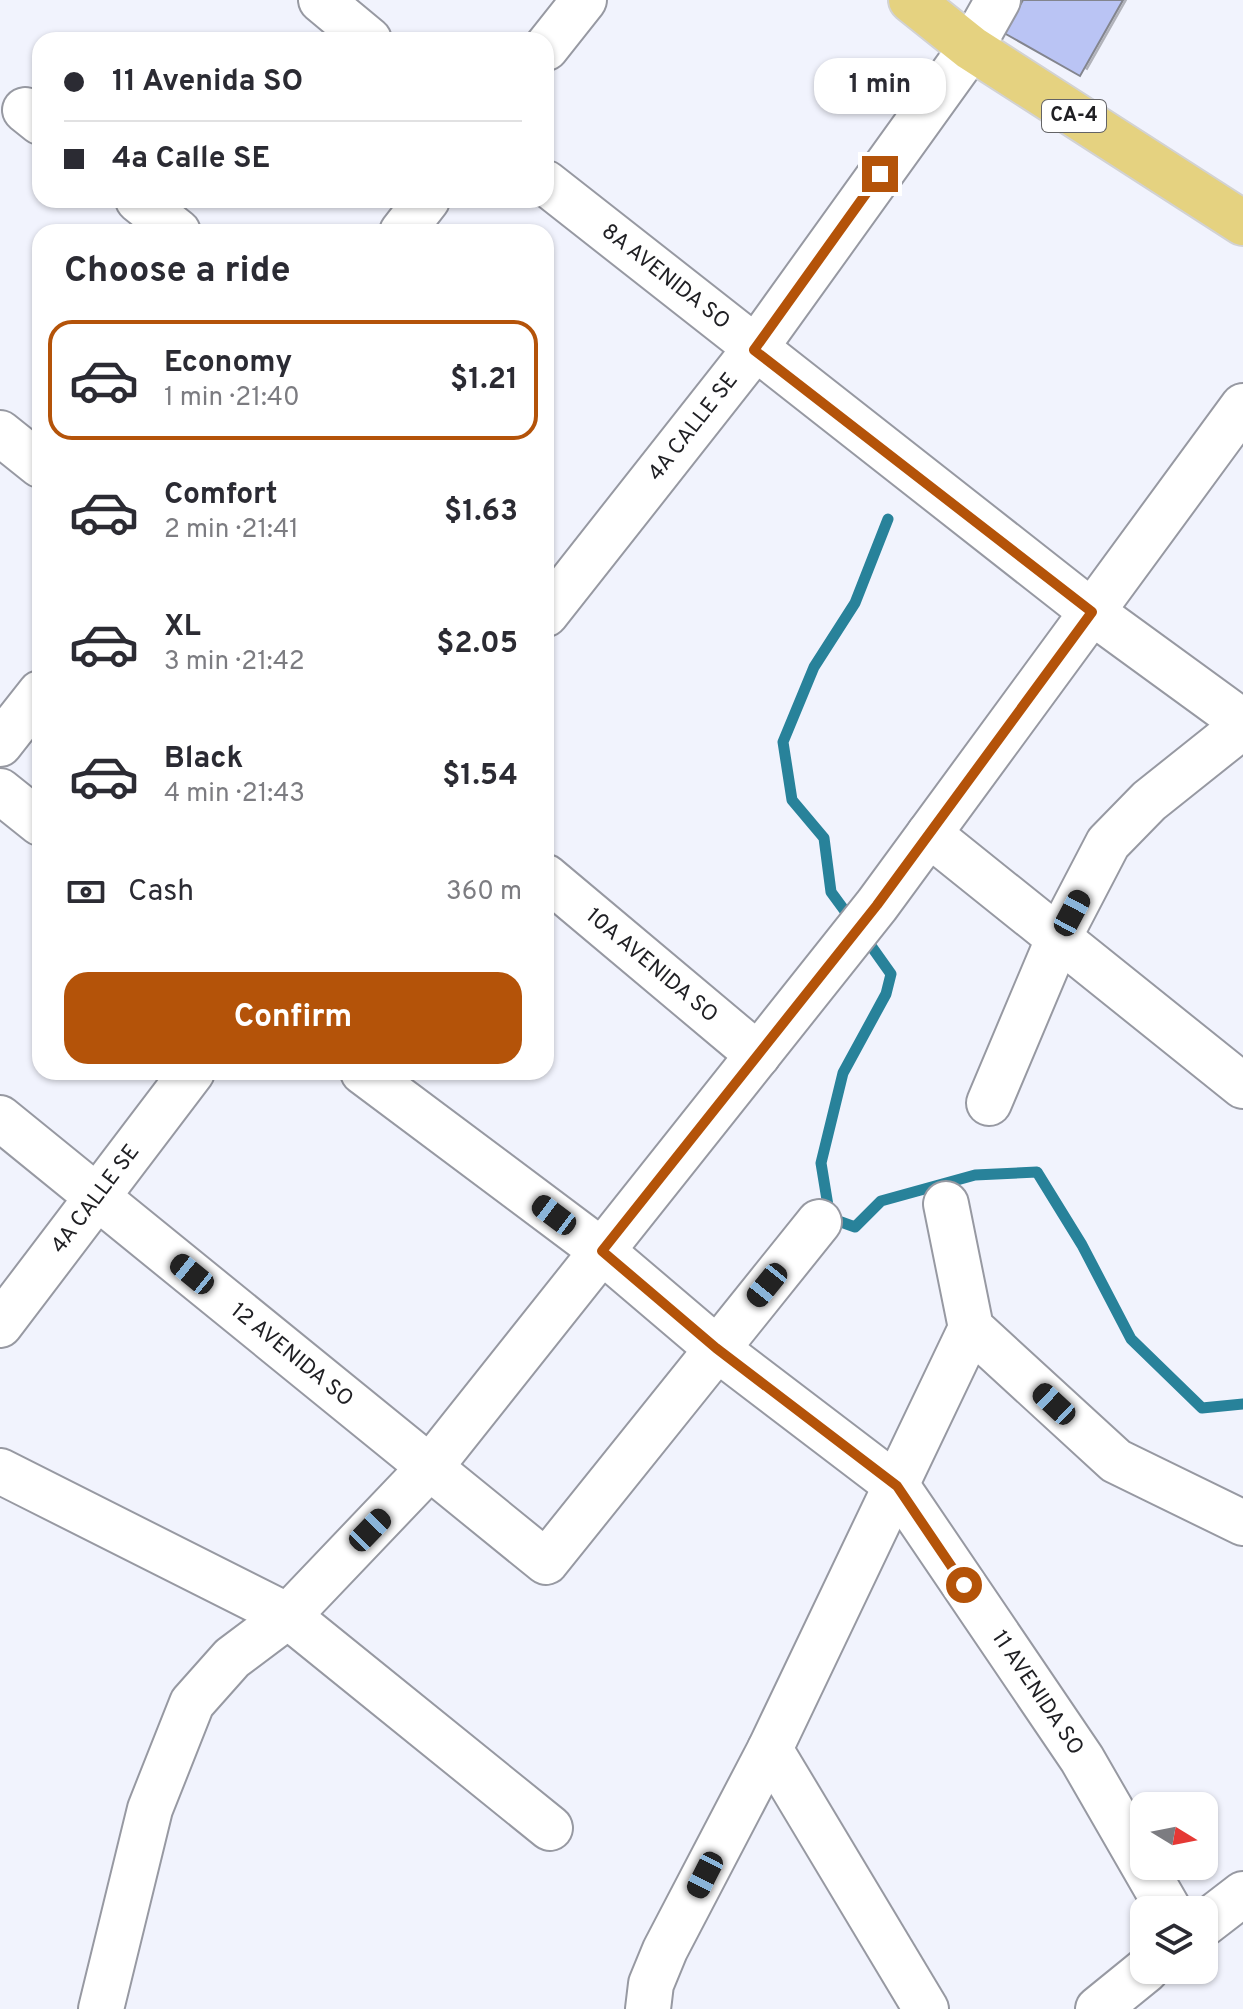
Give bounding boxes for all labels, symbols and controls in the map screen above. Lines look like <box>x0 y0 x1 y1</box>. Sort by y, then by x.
callout: 1 min <box>814 58 946 114</box>
text: 11 Avenida SO <box>112 64 303 101</box>
text: 1 min <box>849 69 911 102</box>
road number: CA-4 <box>1042 100 1106 132</box>
text: 4a Calle SE <box>112 141 270 178</box>
route end <box>862 156 898 192</box>
street label: 8A AVENIDA SO <box>596 218 735 336</box>
text: Choose a ride <box>64 249 290 295</box>
icon: car <box>68 344 140 416</box>
text: Economy <box>164 345 292 382</box>
text: $1.21 <box>450 362 518 399</box>
street label: 4A CALLE SE <box>642 368 744 487</box>
text: 1 min · 21:40 <box>164 382 300 415</box>
icon: car <box>68 476 140 548</box>
text: Comfort <box>164 477 277 514</box>
text: $1.63 <box>444 494 518 531</box>
text: 2 min · 21:41 <box>164 514 299 547</box>
icon: car <box>68 608 140 680</box>
text: XL <box>164 609 201 646</box>
text: $2.05 <box>436 626 518 663</box>
text: 3 min · 21:42 <box>164 646 305 679</box>
icon: car <box>68 740 140 812</box>
text: Black <box>164 741 243 778</box>
text: $1.54 <box>442 758 518 795</box>
text: 4 min · 21:43 <box>164 778 305 811</box>
icon: cash <box>64 870 108 914</box>
text: Cash <box>128 874 194 911</box>
text: 360 m <box>446 876 522 909</box>
car <box>1050 886 1094 940</box>
street label: 10A AVENIDA SO <box>580 903 723 1029</box>
button: Confirm <box>64 972 522 1064</box>
street label: 4A CALLE SE <box>45 1139 146 1259</box>
car <box>528 1191 580 1239</box>
car <box>166 1250 218 1298</box>
car <box>743 1259 791 1311</box>
street label: 12 AVENIDA SO <box>225 1297 358 1413</box>
car <box>1028 1379 1080 1429</box>
car <box>345 1504 395 1556</box>
route start <box>946 1567 982 1603</box>
street label: 11 AVENIDA SO <box>986 1626 1089 1761</box>
north arrow <box>1130 1792 1218 1880</box>
map controls <box>1130 1792 1218 1984</box>
car <box>683 1848 727 1902</box>
button: layers <box>1130 1896 1218 1984</box>

